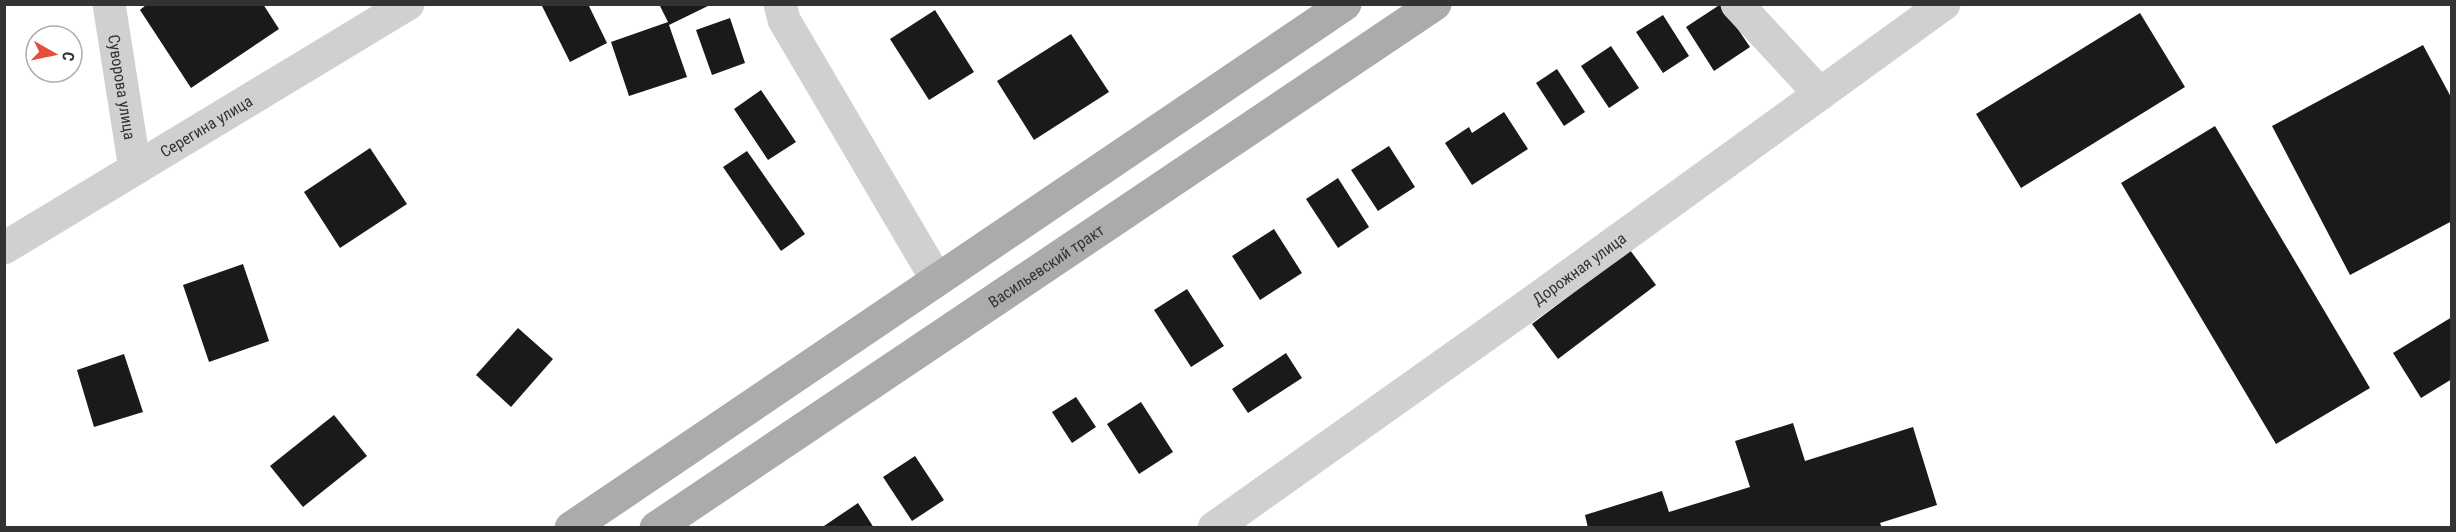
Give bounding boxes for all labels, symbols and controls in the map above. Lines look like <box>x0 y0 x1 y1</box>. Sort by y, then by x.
north arrow <box>24 24 84 84</box>
street label: Суворова улица <box>104 33 140 141</box>
text: С <box>58 50 78 62</box>
street label: Серегина улица <box>156 91 256 161</box>
street label: Васильевский тракт <box>985 220 1108 311</box>
street label: Дорожная улица <box>1529 228 1630 309</box>

